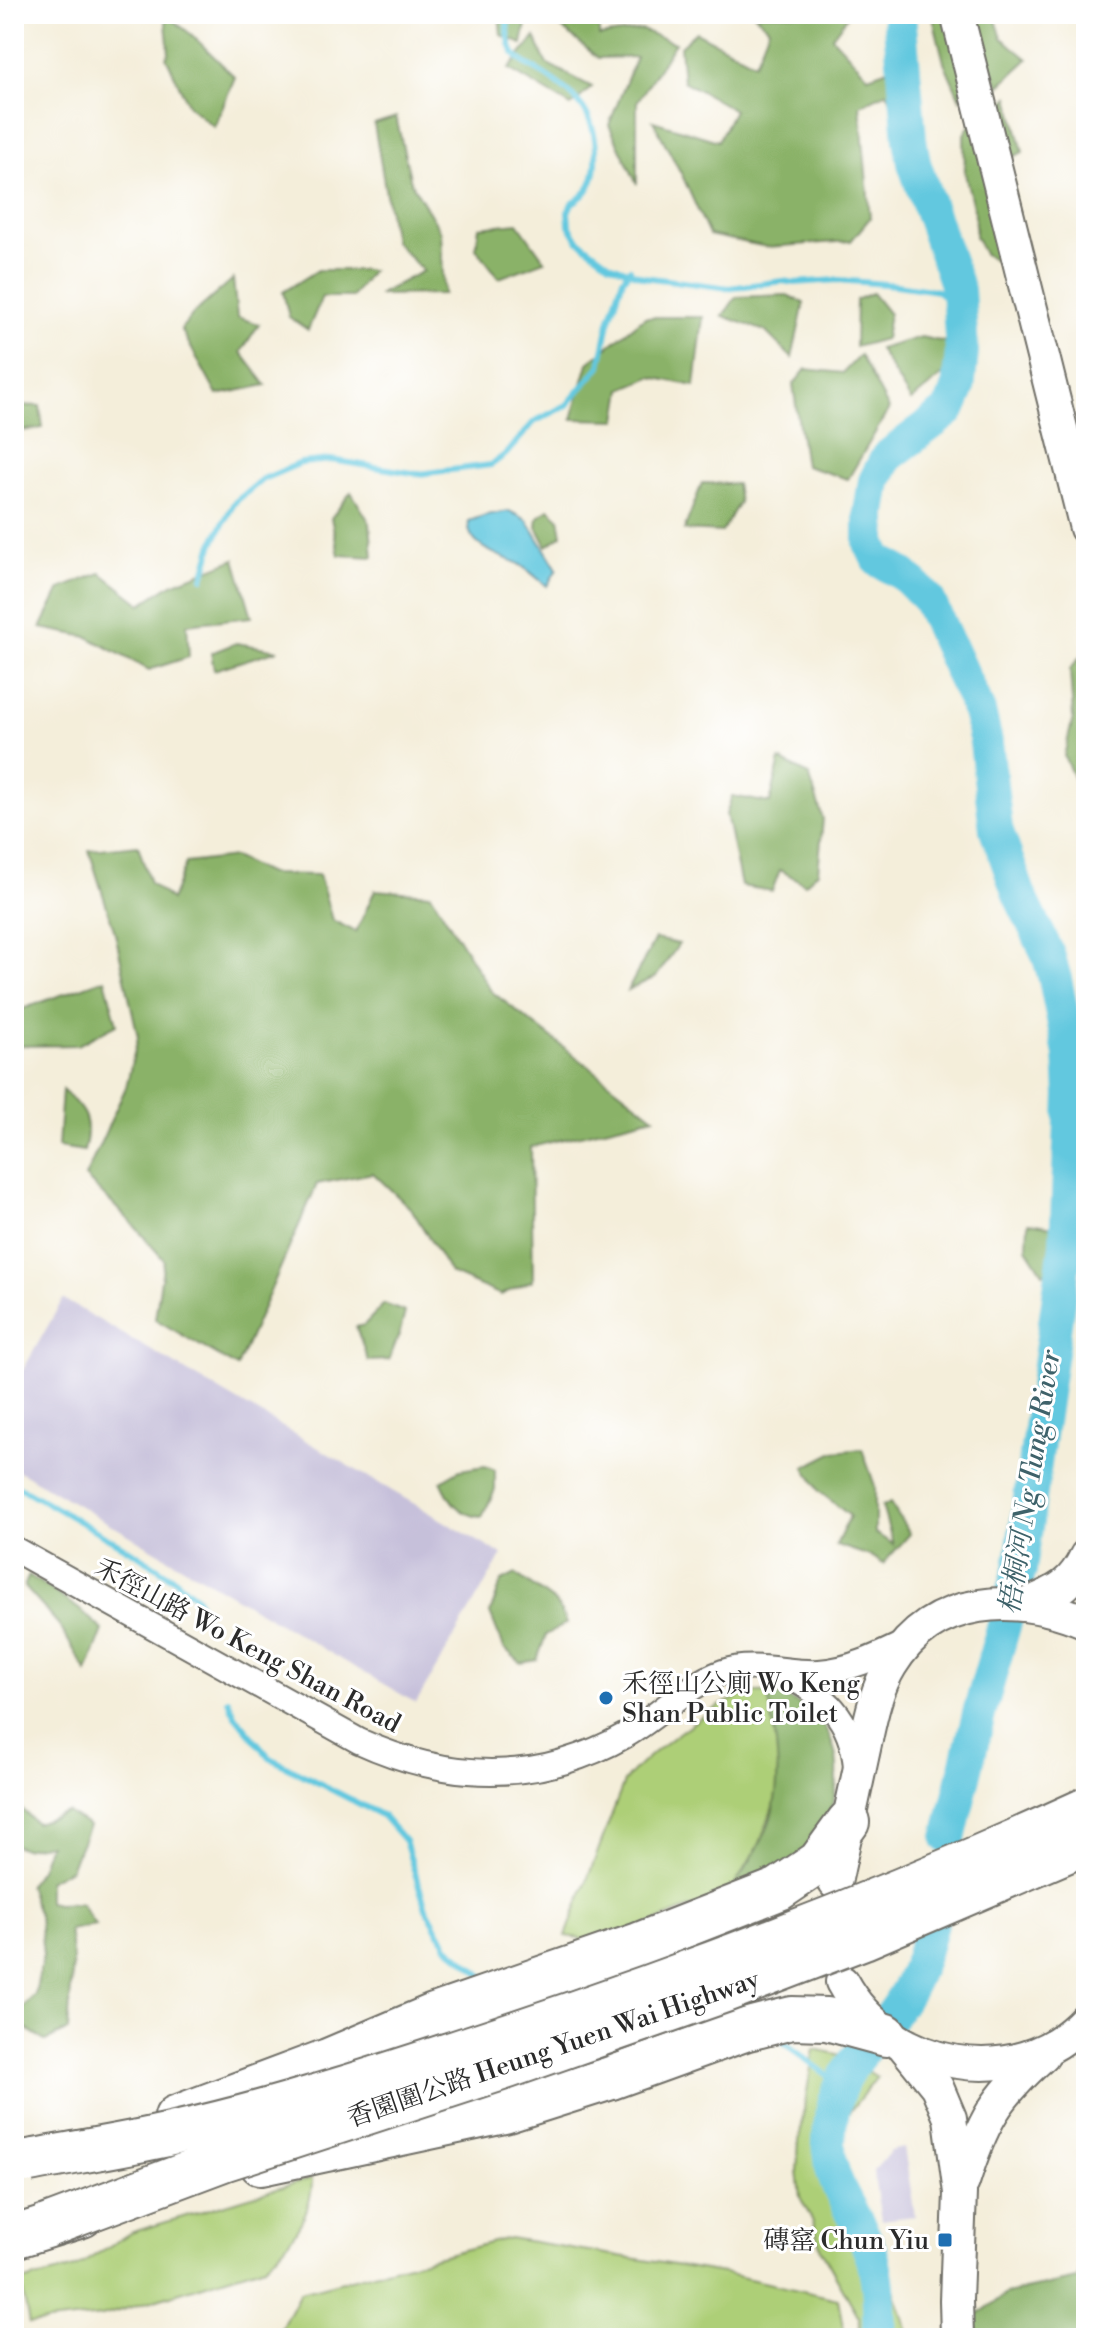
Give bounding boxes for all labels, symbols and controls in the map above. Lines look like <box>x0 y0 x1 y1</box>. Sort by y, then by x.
water label: 梧桐河 Ng Tung River <box>992 1347 1069 1617</box>
street label: 禾徑山路 Wo Keng Shan Road <box>89 1551 406 1740</box>
place label: 禾徑山公廁 Wo Keng Shan Public Toilet <box>622 1668 861 1730</box>
marker: 禾徑山公廁 Wo Keng Shan Public Toilet <box>597 1689 615 1707</box>
street label: 香園圍公路 Heung Yuen Wai Highway <box>343 1963 764 2135</box>
place label: 磚窰 Chun Yiu <box>763 2225 929 2257</box>
marker: 磚窰 Chun Yiu <box>936 2231 954 2249</box>

